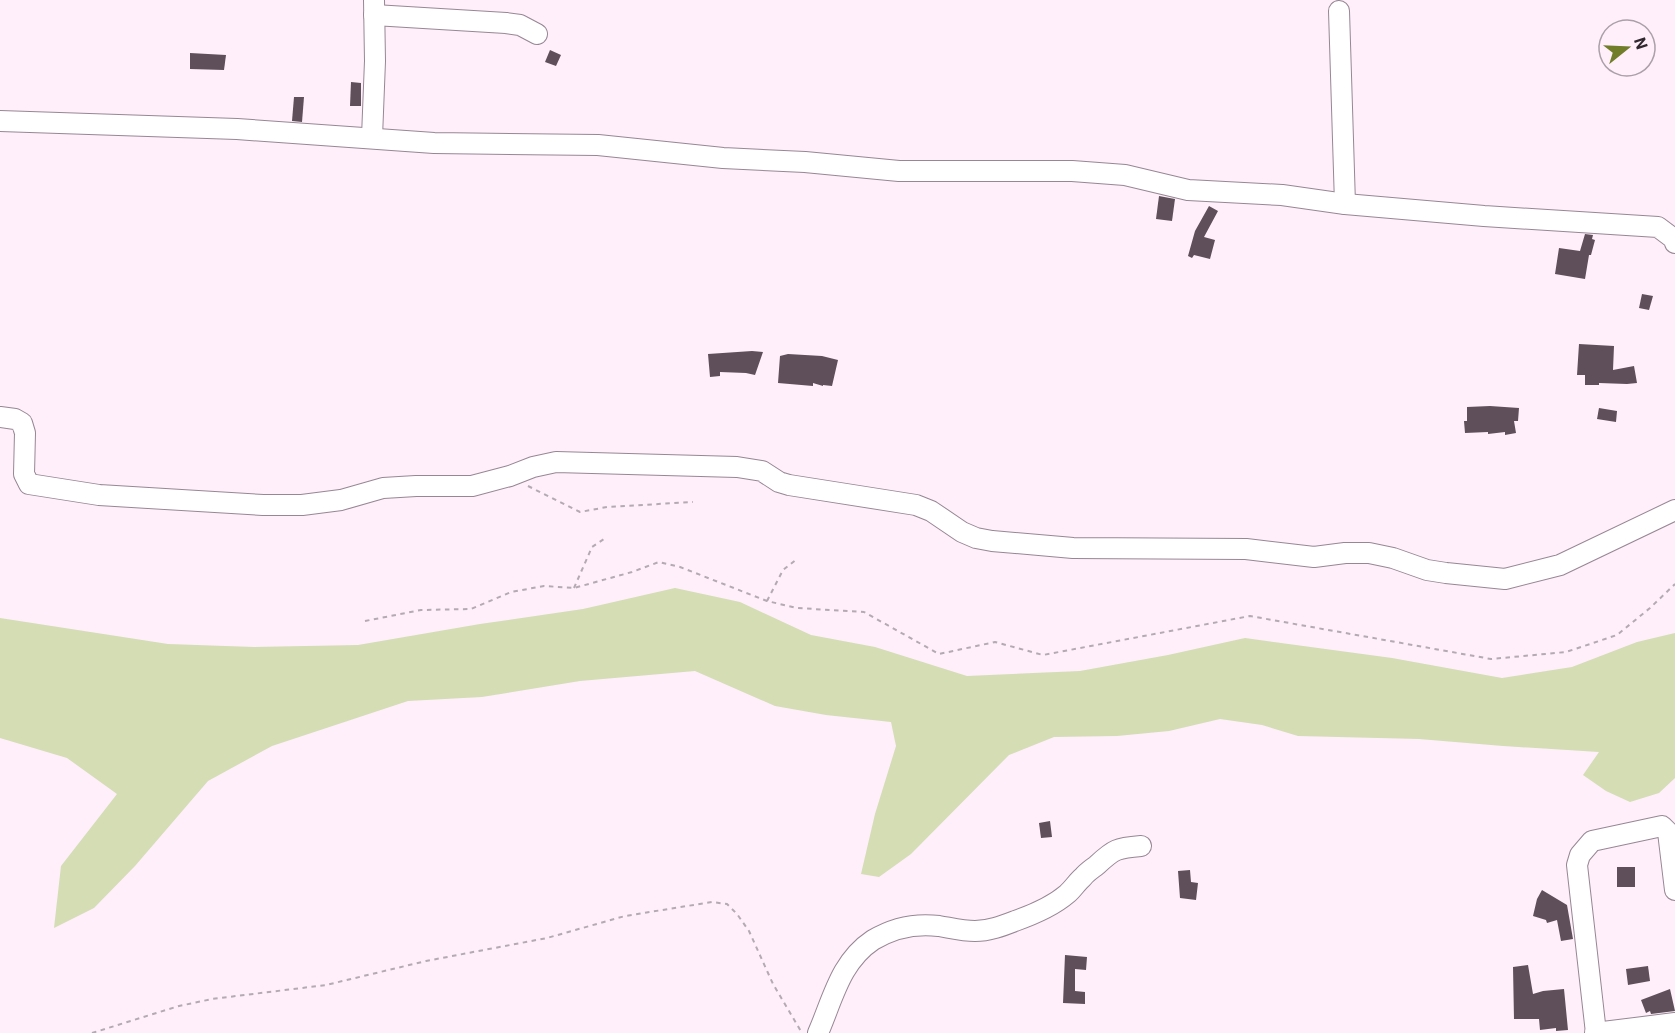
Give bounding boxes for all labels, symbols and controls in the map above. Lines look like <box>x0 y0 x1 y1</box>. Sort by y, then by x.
north arrow <box>1597 18 1657 78</box>
text: N <box>1630 35 1652 52</box>

